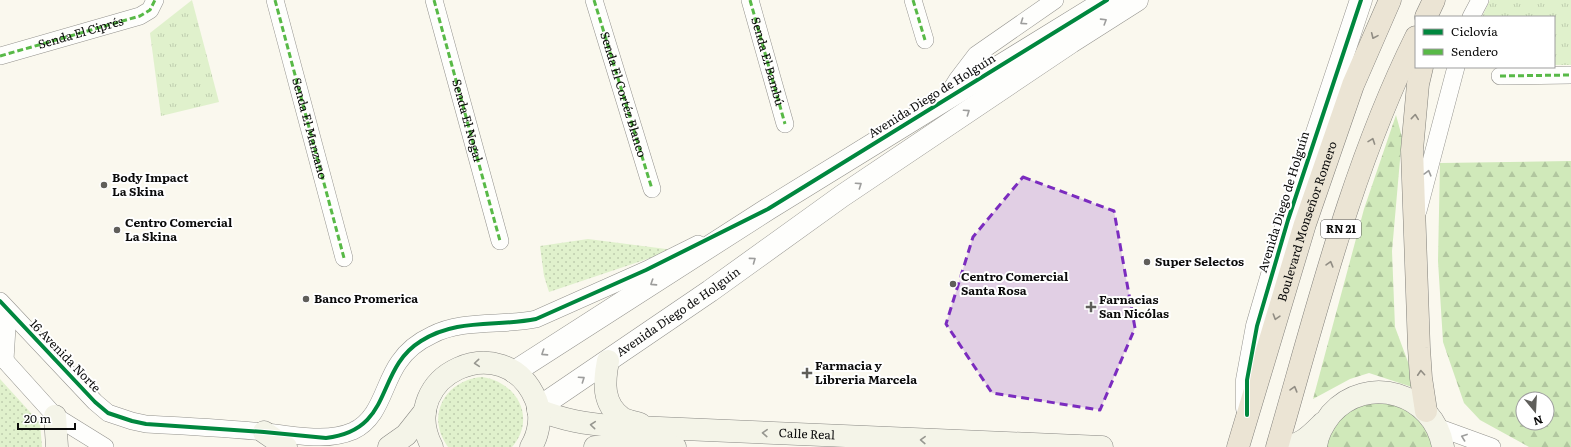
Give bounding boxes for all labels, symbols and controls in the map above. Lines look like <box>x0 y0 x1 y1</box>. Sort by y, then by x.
street label: Senda El Ciprés <box>36 11 126 53</box>
street label: Senda El Bambú <box>747 15 790 108</box>
legend <box>1415 16 1555 68</box>
one-way arrow <box>1020 18 1027 25</box>
one-way arrow <box>1099 19 1106 26</box>
text: Ciclovía <box>1451 22 1498 40</box>
street label: Senda El Cortéz Blanco <box>596 29 652 160</box>
one-way arrow <box>1371 31 1379 39</box>
text: Sendero <box>1451 42 1498 60</box>
street label: Avenida Diego de Holguín <box>864 49 999 142</box>
street label: Senda El Manzano <box>288 75 333 181</box>
street label: Senda El Nogal <box>448 77 488 164</box>
one-way arrow <box>962 110 969 117</box>
one-way arrow <box>1410 114 1419 120</box>
street label: Avenida Diego de Holguín <box>1253 129 1313 275</box>
one-way arrow <box>1367 137 1375 144</box>
street label: Boulevard Monseñor Romero <box>1272 139 1341 304</box>
place label: Body Impact La Skina <box>112 168 189 200</box>
one-way arrow <box>1423 170 1432 177</box>
marker: Body Impact La Skina <box>99 180 109 190</box>
one-way arrow <box>855 182 862 190</box>
place label: Centro Comercial La Skina <box>125 213 233 245</box>
road number: RN 21 <box>1321 220 1361 238</box>
marker: Centro Comercial La Skina <box>112 225 122 235</box>
place label: Super Selectos <box>1155 252 1244 270</box>
one-way arrow <box>749 257 756 265</box>
marker: Super Selectos <box>1142 257 1152 267</box>
one-way arrow <box>1325 261 1334 268</box>
street label: Avenida Diego de Holguín <box>612 262 744 360</box>
place label: Centro Comercial Santa Rosa <box>961 267 1069 299</box>
one-way arrow <box>650 278 657 286</box>
marker: Centro Comercial Santa Rosa <box>948 279 958 289</box>
place label: Banco Promerica <box>314 289 418 307</box>
place label: Farnacias San Nicólas <box>1099 290 1169 322</box>
marker: Banco Promerica <box>301 294 311 304</box>
marker: Farnacias San Nicólas <box>1086 302 1096 312</box>
one-way arrow <box>1273 313 1281 320</box>
street label: 16 Avenida Norte <box>26 315 105 396</box>
one-way arrow <box>541 349 548 356</box>
place label: Farmacia y Libreria Marcela <box>815 356 917 388</box>
one-way arrow <box>474 359 480 368</box>
marker: Farmacia y Libreria Marcela <box>802 368 812 378</box>
one-way arrow <box>1416 370 1425 376</box>
one-way arrow <box>578 376 585 384</box>
one-way arrow <box>1289 386 1298 393</box>
north arrow <box>1515 391 1555 431</box>
scale bar <box>18 405 75 431</box>
text: 20 m <box>24 409 51 427</box>
text: N <box>1532 412 1545 430</box>
one-way arrow <box>590 420 596 429</box>
street label: Calle Real <box>778 423 835 444</box>
one-way arrow <box>762 429 768 437</box>
one-way arrow <box>1461 433 1468 442</box>
one-way arrow <box>920 435 926 444</box>

